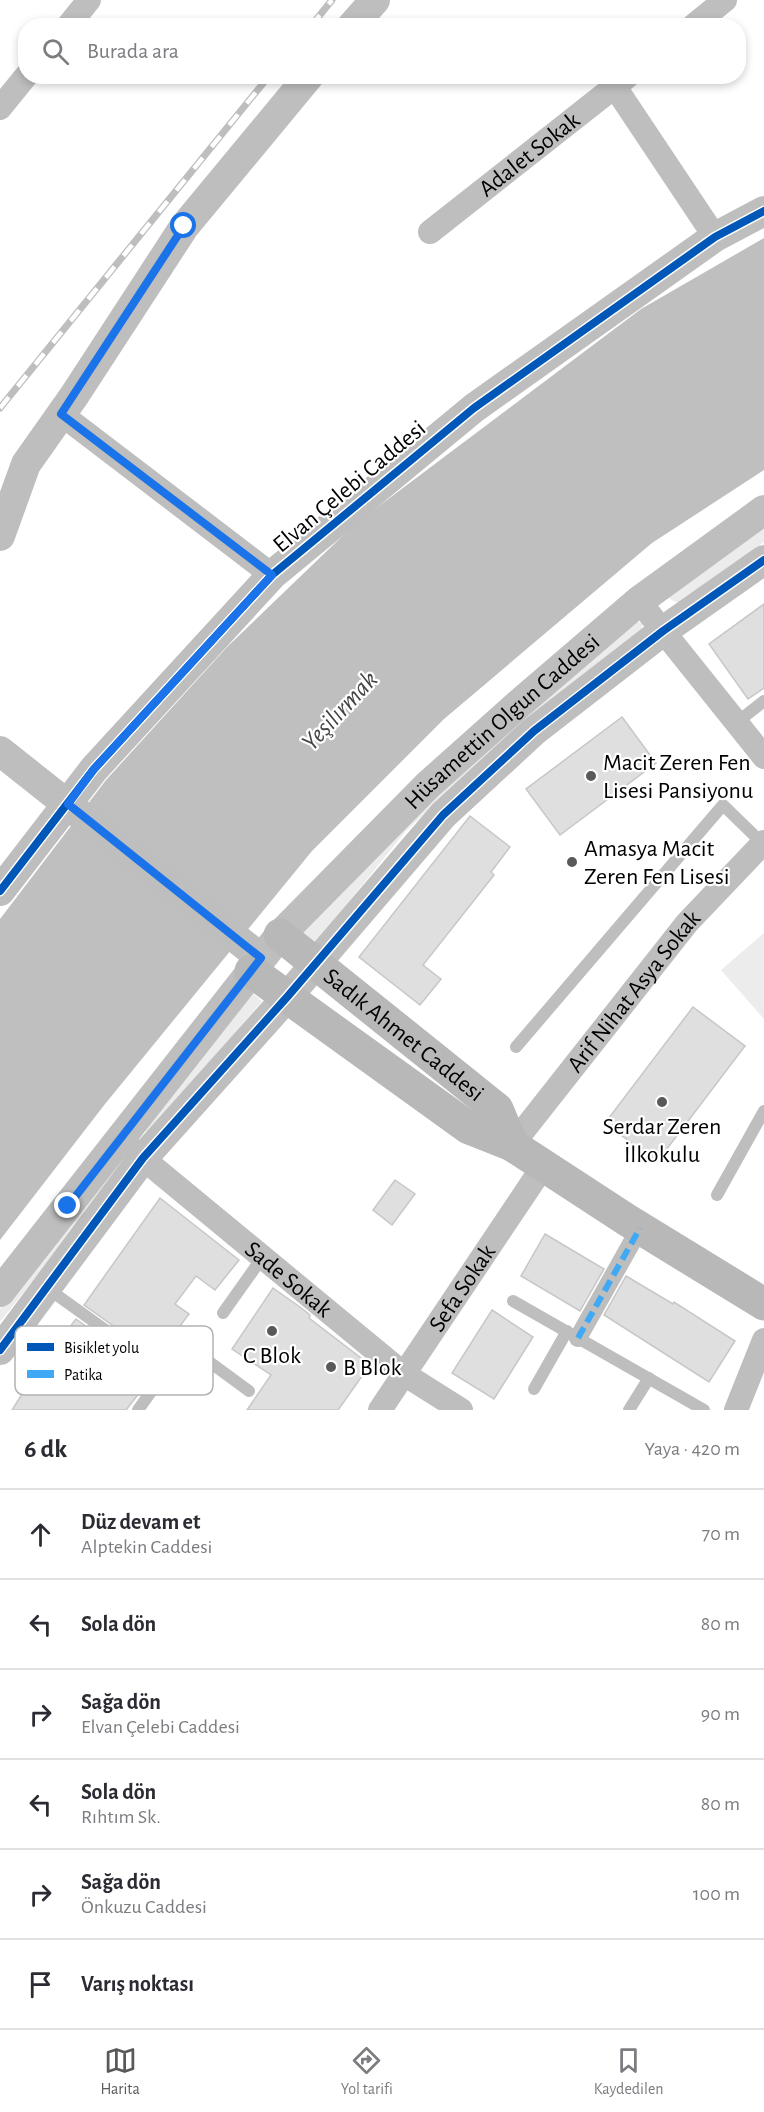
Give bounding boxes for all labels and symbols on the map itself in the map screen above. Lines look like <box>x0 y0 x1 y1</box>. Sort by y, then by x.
street label: Adalet Sokak <box>475 108 584 202</box>
route start <box>170 212 196 238</box>
street label: Elvan Çelebi Caddesi <box>269 416 430 557</box>
street label: Hüsamettin Olgun Caddesi <box>400 630 604 814</box>
water label: Yeşilırmak <box>297 666 383 755</box>
place label: Macit Zeren Fen Lisesi Pansiyonu <box>603 751 753 803</box>
marker: Macit Zeren Fen Lisesi Pansiyonu <box>584 769 598 783</box>
place label: Amasya Macit Zeren Fen Lisesi <box>584 837 730 889</box>
marker: Amasya Macit Zeren Fen Lisesi <box>565 855 579 869</box>
street label: Arif Nihat Asya Sokak <box>563 906 705 1077</box>
street label: Sadık Ahmet Caddesi <box>319 964 488 1106</box>
marker: Serdar Zeren İlkokulu <box>655 1095 669 1109</box>
place label: Serdar Zeren İlkokulu <box>603 1115 721 1167</box>
route end <box>54 1192 80 1218</box>
street label: Sade Sokak <box>240 1237 336 1322</box>
street label: Sefa Sokak <box>425 1240 500 1336</box>
marker: C Blok <box>265 1324 279 1338</box>
legend <box>15 1326 213 1395</box>
text: Bisiklet yolu <box>64 1340 139 1357</box>
place label: C Blok <box>243 1344 301 1368</box>
place label: B Blok <box>343 1356 401 1380</box>
marker: B Blok <box>324 1360 338 1374</box>
text: Patika <box>64 1367 103 1383</box>

